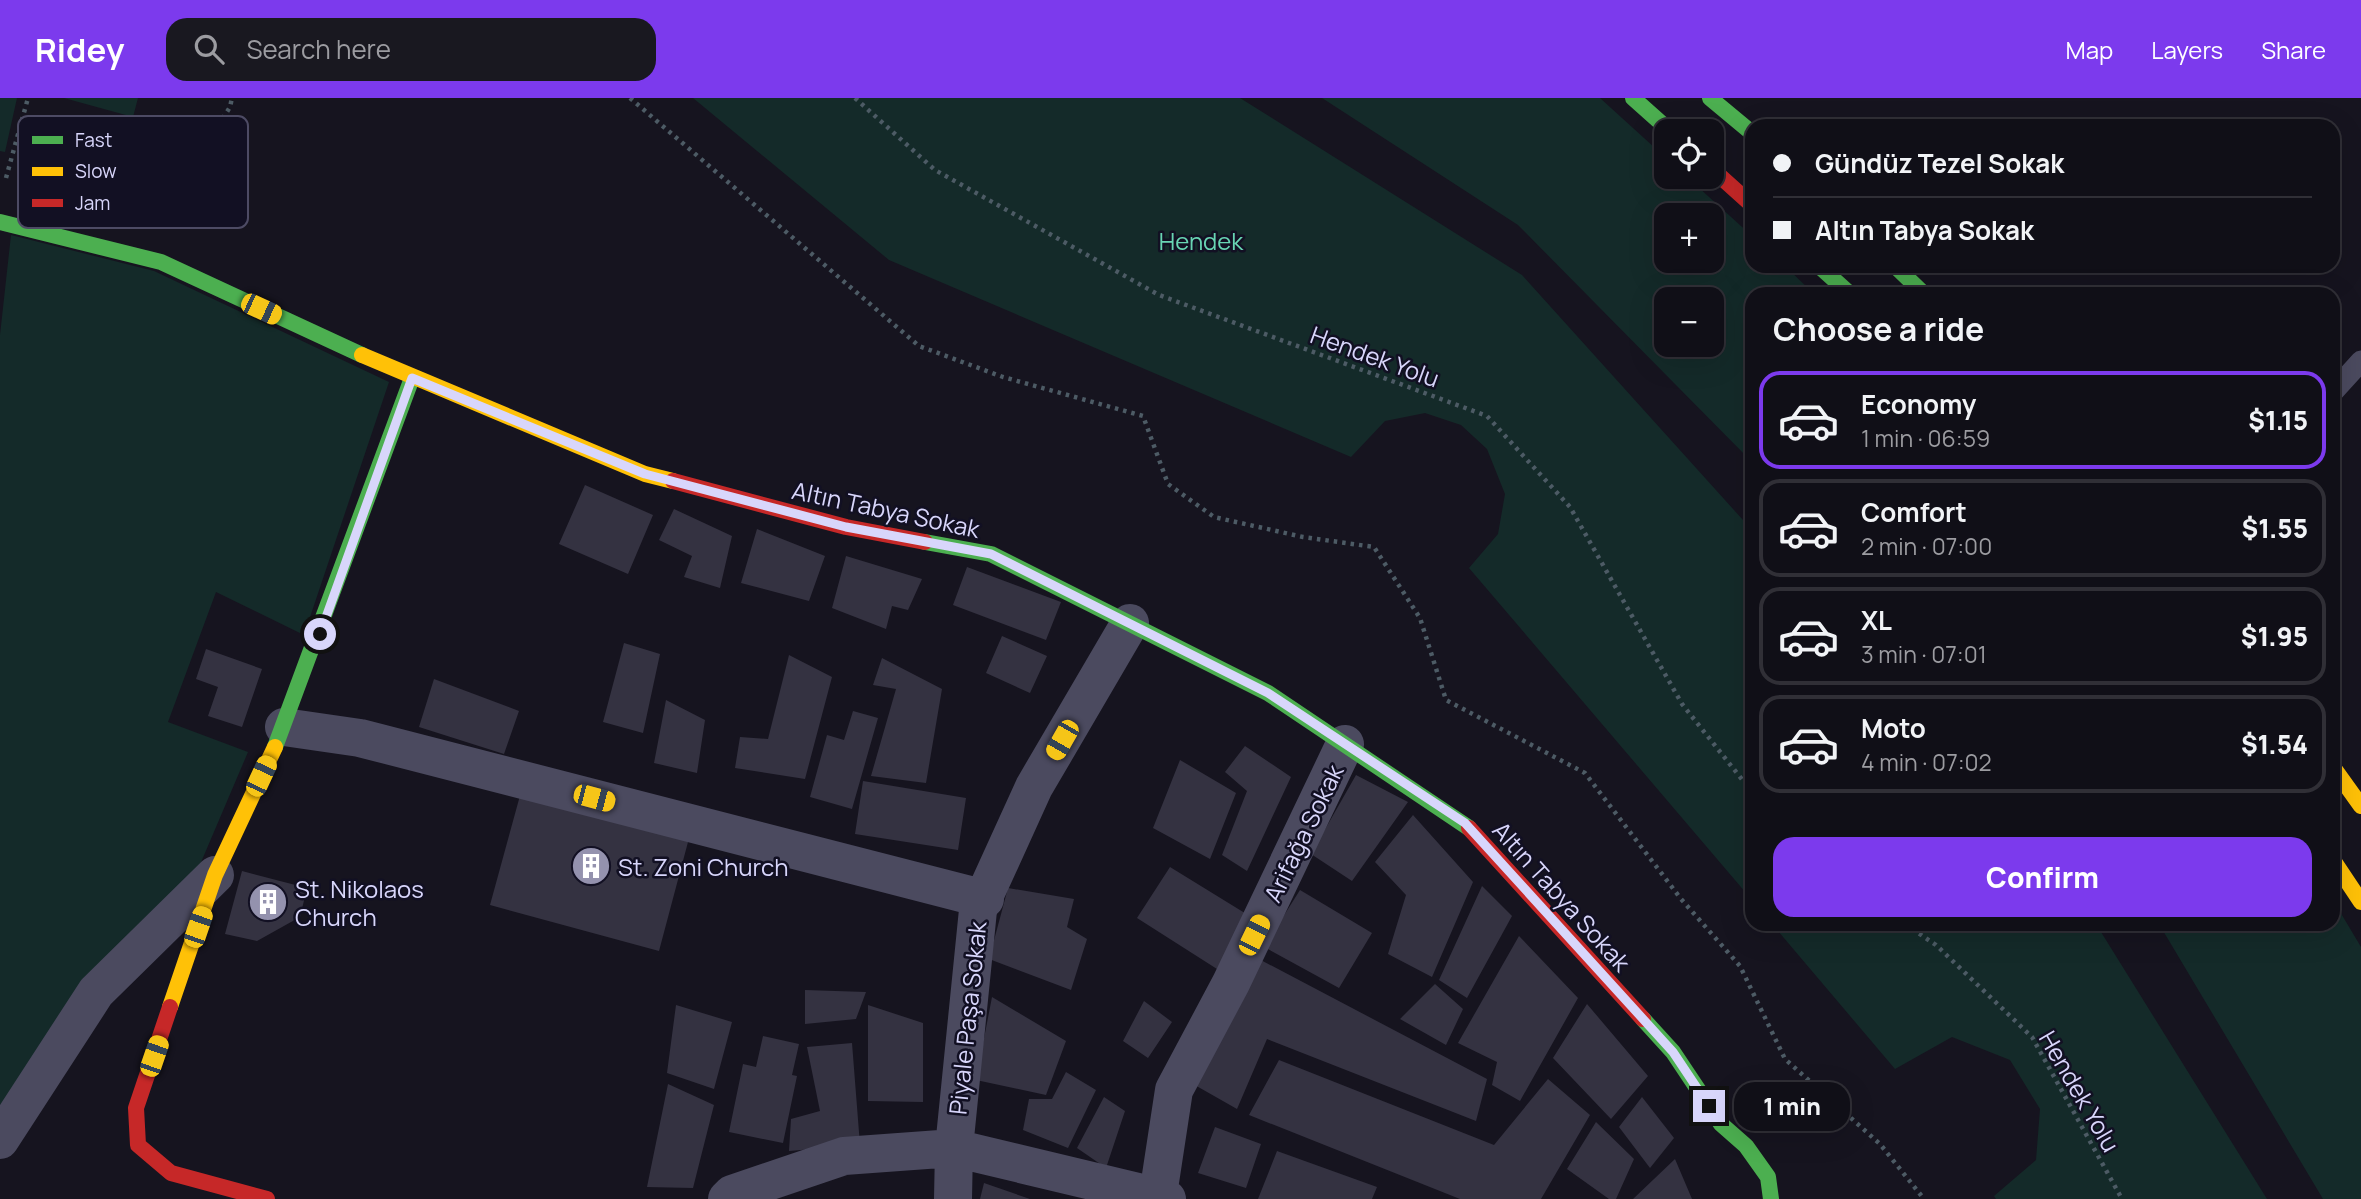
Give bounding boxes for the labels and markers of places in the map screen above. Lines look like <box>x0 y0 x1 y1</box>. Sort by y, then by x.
building icon: St. Zoni Church <box>570 845 612 887</box>
place label: St. Zoni Church <box>618 850 789 883</box>
place label: St. Nikolaos Church <box>295 872 424 933</box>
building icon: St. Nikolaos Church <box>247 881 289 923</box>

